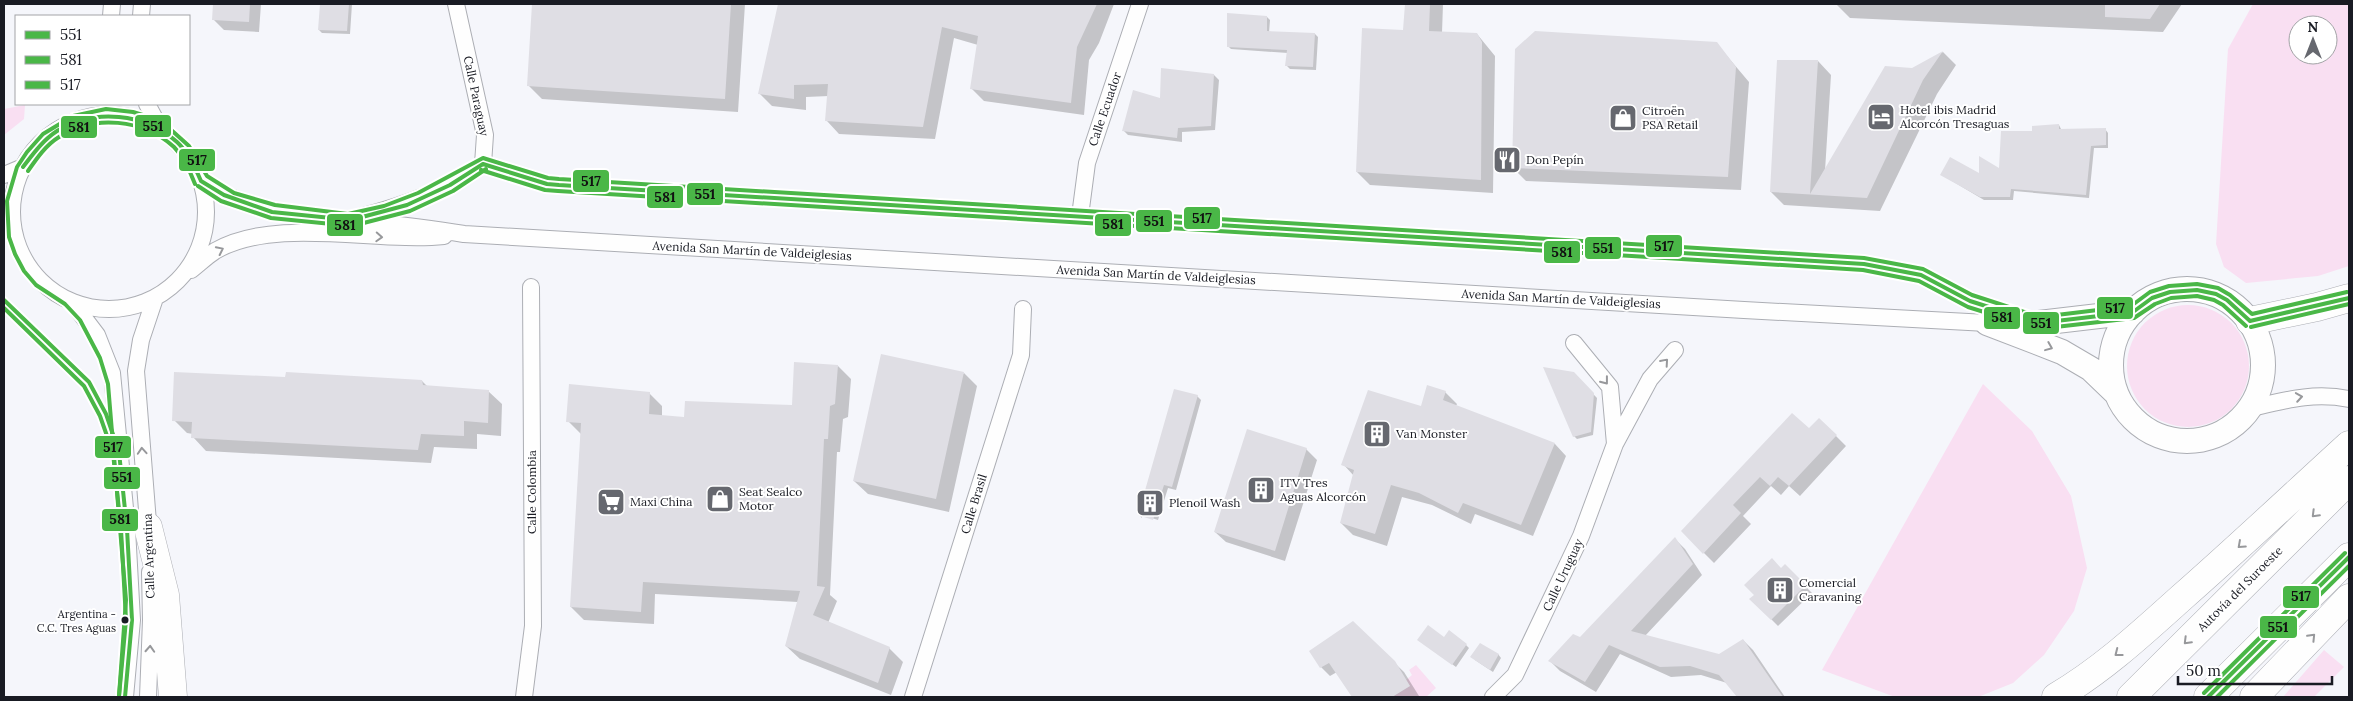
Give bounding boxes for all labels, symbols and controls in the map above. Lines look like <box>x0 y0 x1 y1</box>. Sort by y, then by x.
legend <box>15 15 190 105</box>
north arrow <box>2288 15 2338 65</box>
text: N <box>2308 18 2319 36</box>
text: 551 <box>60 25 82 44</box>
text: 581 <box>60 50 82 69</box>
street label: Calle Paraguay <box>461 54 492 138</box>
street label: Calle Ecuador <box>1085 69 1124 148</box>
text: 517 <box>60 75 81 94</box>
hotel icon: Hotel ibis Madrid Alcorcón Tresaguas <box>1866 102 1896 132</box>
place label: Hotel ibis Madrid Alcorcón Tresaguas <box>1899 102 2010 131</box>
shop icon: Citroën PSA Retail <box>1608 103 1638 133</box>
place label: Citroën PSA Retail <box>1642 103 1698 132</box>
line badge: 551 <box>134 114 172 138</box>
line badge: 581 <box>60 115 98 139</box>
text: 551 <box>143 117 164 135</box>
text: 581 <box>68 118 90 136</box>
restaurant icon: Don Pepín <box>1492 145 1522 175</box>
line badge: 517 <box>178 148 216 172</box>
text: 517 <box>187 151 207 169</box>
place label: Don Pepín <box>1526 152 1584 167</box>
line badge: 517 <box>572 169 610 193</box>
text: 517 <box>581 172 601 190</box>
line badge: 551 <box>686 182 724 206</box>
line badge: 581 <box>646 185 684 209</box>
text: 551 <box>695 185 716 203</box>
text: 581 <box>654 188 676 206</box>
line badge: 517 <box>1183 206 1221 230</box>
line badge: 551 <box>1135 209 1173 233</box>
text: 517 <box>1192 209 1212 227</box>
text: 551 <box>1144 212 1165 230</box>
line badge: 581 <box>326 213 364 237</box>
line badge: 581 <box>1094 213 1132 237</box>
text: 581 <box>1102 215 1124 233</box>
text: 581 <box>334 216 356 234</box>
one-way arrow <box>376 232 383 242</box>
line badge: 517 <box>1645 234 1683 258</box>
line badge: 551 <box>1584 236 1622 260</box>
text: 517 <box>1654 237 1674 255</box>
street label: Avenida San Martín de Valdeiglesias <box>651 238 853 263</box>
text: 551 <box>1593 239 1614 257</box>
line badge: 581 <box>1543 240 1581 264</box>
text: 581 <box>1551 243 1573 261</box>
one-way arrow <box>214 246 223 256</box>
street label: Avenida San Martín de Valdeiglesias <box>1055 262 1257 287</box>
street label: Avenida San Martín de Valdeiglesias <box>1460 286 1662 311</box>
line badge: 517 <box>2096 296 2134 320</box>
text: 517 <box>2105 299 2125 317</box>
line badge: 581 <box>1983 306 2021 330</box>
text: 581 <box>1991 308 2013 326</box>
line badge: 551 <box>2022 311 2060 335</box>
text: 551 <box>2031 314 2052 332</box>
one-way arrow <box>2044 341 2053 351</box>
one-way arrow <box>1660 358 1669 367</box>
one-way arrow <box>1599 375 1608 384</box>
one-way arrow <box>2294 393 2303 403</box>
building icon: Van Monster <box>1362 419 1392 449</box>
place label: Van Monster <box>1395 426 1468 441</box>
line badge: 517 <box>94 435 132 459</box>
text: 517 <box>103 438 123 456</box>
one-way arrow <box>137 447 148 455</box>
street label: Calle Colombia <box>524 450 539 534</box>
line badge: 551 <box>103 466 141 490</box>
text: 551 <box>112 468 133 486</box>
street label: Calle Brasil <box>957 472 990 536</box>
building icon: ITV Tres Aguas Alcorcón <box>1246 475 1276 505</box>
place label: ITV Tres Aguas Alcorcón <box>1279 475 1366 504</box>
shop icon: Seat Sealco Motor <box>705 484 735 514</box>
place label: Seat Sealco Motor <box>739 484 802 513</box>
supermarket icon: Maxi China <box>596 487 626 517</box>
building icon: Plenoil Wash <box>1135 488 1165 518</box>
place label: Maxi China <box>630 494 693 509</box>
place label: Plenoil Wash <box>1169 495 1240 510</box>
line badge: 581 <box>101 508 139 532</box>
one-way arrow <box>2312 508 2321 517</box>
text: 581 <box>109 510 131 528</box>
street label: Calle Argentina <box>140 513 157 599</box>
street label: Calle Uruguay <box>1539 536 1586 613</box>
one-way arrow <box>2237 539 2246 548</box>
street label: Autovía del Suroeste <box>2193 543 2286 635</box>
building icon: Comercial Caravaning <box>1765 575 1795 605</box>
place label: Comercial Caravaning <box>1799 575 1862 604</box>
line badge: 517 <box>2282 585 2320 609</box>
text: 517 <box>2291 587 2311 605</box>
place label: Argentina - C.C. Tres Aguas <box>37 607 116 635</box>
marker: Argentina - C.C. Tres Aguas <box>120 615 130 625</box>
line badge: 551 <box>2259 615 2298 639</box>
text: 551 <box>2268 618 2289 636</box>
one-way arrow <box>2306 634 2315 643</box>
one-way arrow <box>2184 636 2193 645</box>
one-way arrow <box>144 644 155 652</box>
one-way arrow <box>2115 647 2124 656</box>
scale bar <box>2178 654 2332 686</box>
text: 50 m <box>2186 661 2221 680</box>

